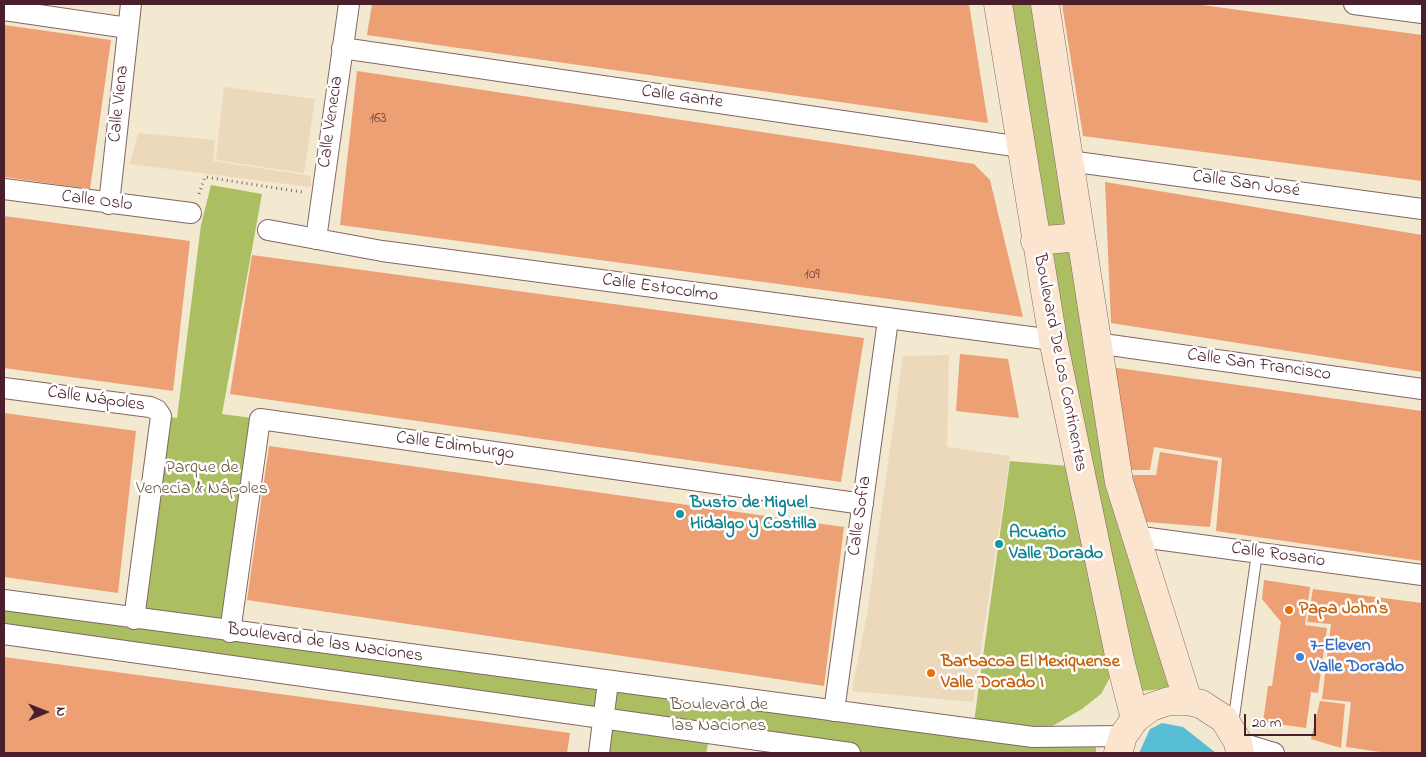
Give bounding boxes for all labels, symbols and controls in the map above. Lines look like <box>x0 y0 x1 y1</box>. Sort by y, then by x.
street label: Calle Viena <box>105 64 135 144</box>
street label: Calle Venecia <box>315 75 349 169</box>
street label: Calle Gante <box>640 82 724 114</box>
house number: 163 <box>369 111 387 129</box>
street label: Calle San José <box>1191 167 1301 203</box>
street label: Calle Oslo <box>60 187 134 217</box>
street label: Boulevard De Los Continentes <box>1027 252 1091 474</box>
house number: 109 <box>804 267 820 285</box>
street label: Calle Estocolmo <box>601 270 719 308</box>
street label: Calle San Francisco <box>1186 345 1332 387</box>
street label: Calle Nápoles <box>46 382 146 418</box>
street label: Calle Edimburgo <box>394 428 516 466</box>
park label: Parque de Venecia & Nápoles <box>136 458 268 500</box>
street label: Calle Sofía <box>845 475 877 557</box>
place label: Busto de Miguel Hidalgo y Costilla <box>690 493 816 536</box>
marker: Busto de Miguel Hidalgo y Costilla <box>674 508 686 520</box>
place label: Acuario Valle Dorado <box>1009 523 1103 566</box>
marker: Acuario Valle Dorado <box>993 538 1005 550</box>
street label: Calle Rosario <box>1230 539 1326 573</box>
place label: Papa John's <box>1299 599 1388 621</box>
marker: Papa John's <box>1283 604 1295 616</box>
street label: Boulevard de las Naciones <box>226 620 424 668</box>
place label: 7-Eleven Valle Dorado <box>1310 636 1404 679</box>
marker: 7-Eleven Valle Dorado <box>1294 651 1306 663</box>
place label: Barbacoa El Mexiquense Valle Dorado I <box>941 652 1120 694</box>
marker: Barbacoa El Mexiquense Valle Dorado I <box>925 667 937 679</box>
north arrow <box>20 687 70 737</box>
park label: Boulevard de las Naciones <box>670 695 768 738</box>
scale bar <box>1246 704 1318 736</box>
text: N <box>50 707 71 717</box>
text: 20 m <box>1252 712 1281 734</box>

